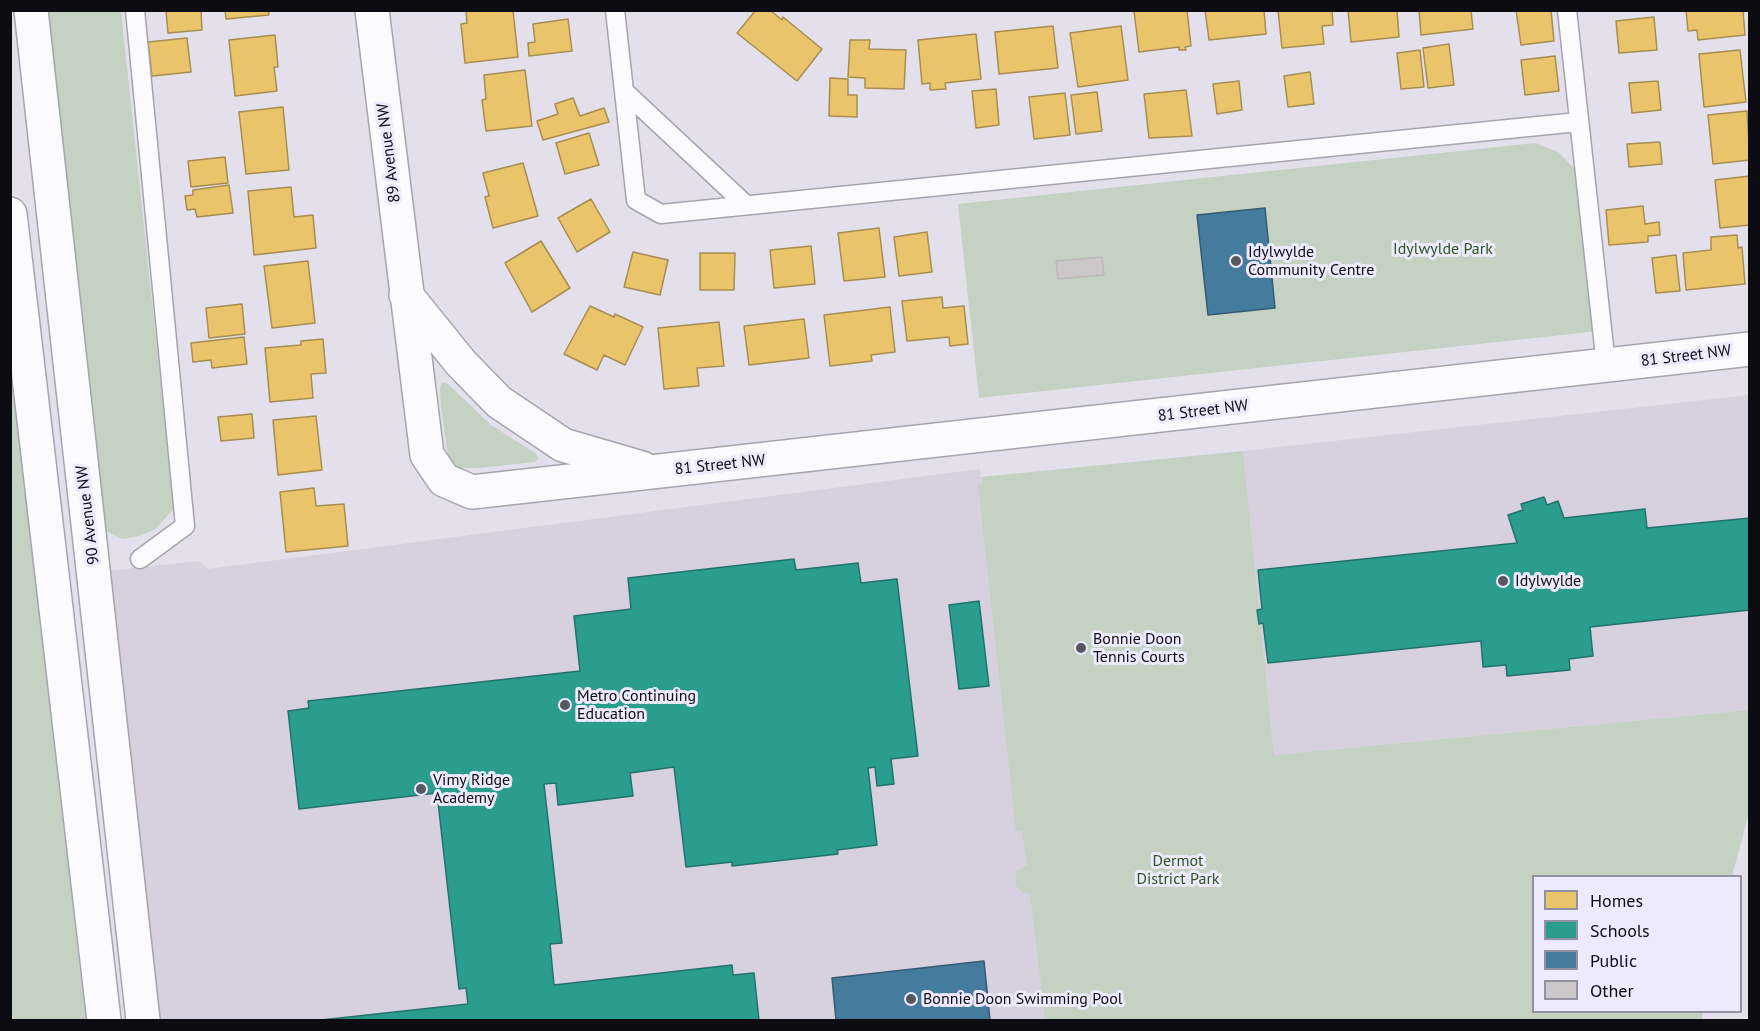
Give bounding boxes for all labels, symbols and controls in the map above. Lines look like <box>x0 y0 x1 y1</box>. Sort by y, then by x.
street label: 89 Avenue NW <box>373 102 405 204</box>
park label: Idylwylde Park <box>1393 239 1493 259</box>
place label: Idylwylde Community Centre <box>1248 242 1374 280</box>
marker: Idylwylde Community Centre <box>1229 254 1243 268</box>
street label: 81 Street NW <box>1640 341 1732 371</box>
street label: 81 Street NW <box>1157 396 1249 426</box>
street label: 81 Street NW <box>674 451 766 479</box>
street label: 90 Avenue NW <box>72 464 104 566</box>
place label: Idylwylde <box>1515 571 1581 591</box>
marker: Idylwylde <box>1496 574 1510 588</box>
place label: Bonnie Doon Tennis Courts <box>1093 629 1185 667</box>
marker: Bonnie Doon Tennis Courts <box>1074 641 1088 655</box>
place label: Metro Continuing Education <box>577 686 696 724</box>
marker: Metro Continuing Education <box>558 698 572 712</box>
place label: Vimy Ridge Academy <box>433 770 510 808</box>
marker: Vimy Ridge Academy <box>414 782 428 796</box>
park label: Dermot District Park <box>1137 851 1219 889</box>
legend <box>1532 875 1742 1013</box>
text: Homes <box>1590 889 1643 912</box>
text: Schools <box>1590 919 1650 942</box>
text: Public <box>1590 949 1637 972</box>
text: Other <box>1590 979 1634 1002</box>
place label: Bonnie Doon Swimming Pool <box>923 989 1122 1009</box>
marker: Bonnie Doon Swimming Pool <box>904 992 918 1006</box>

